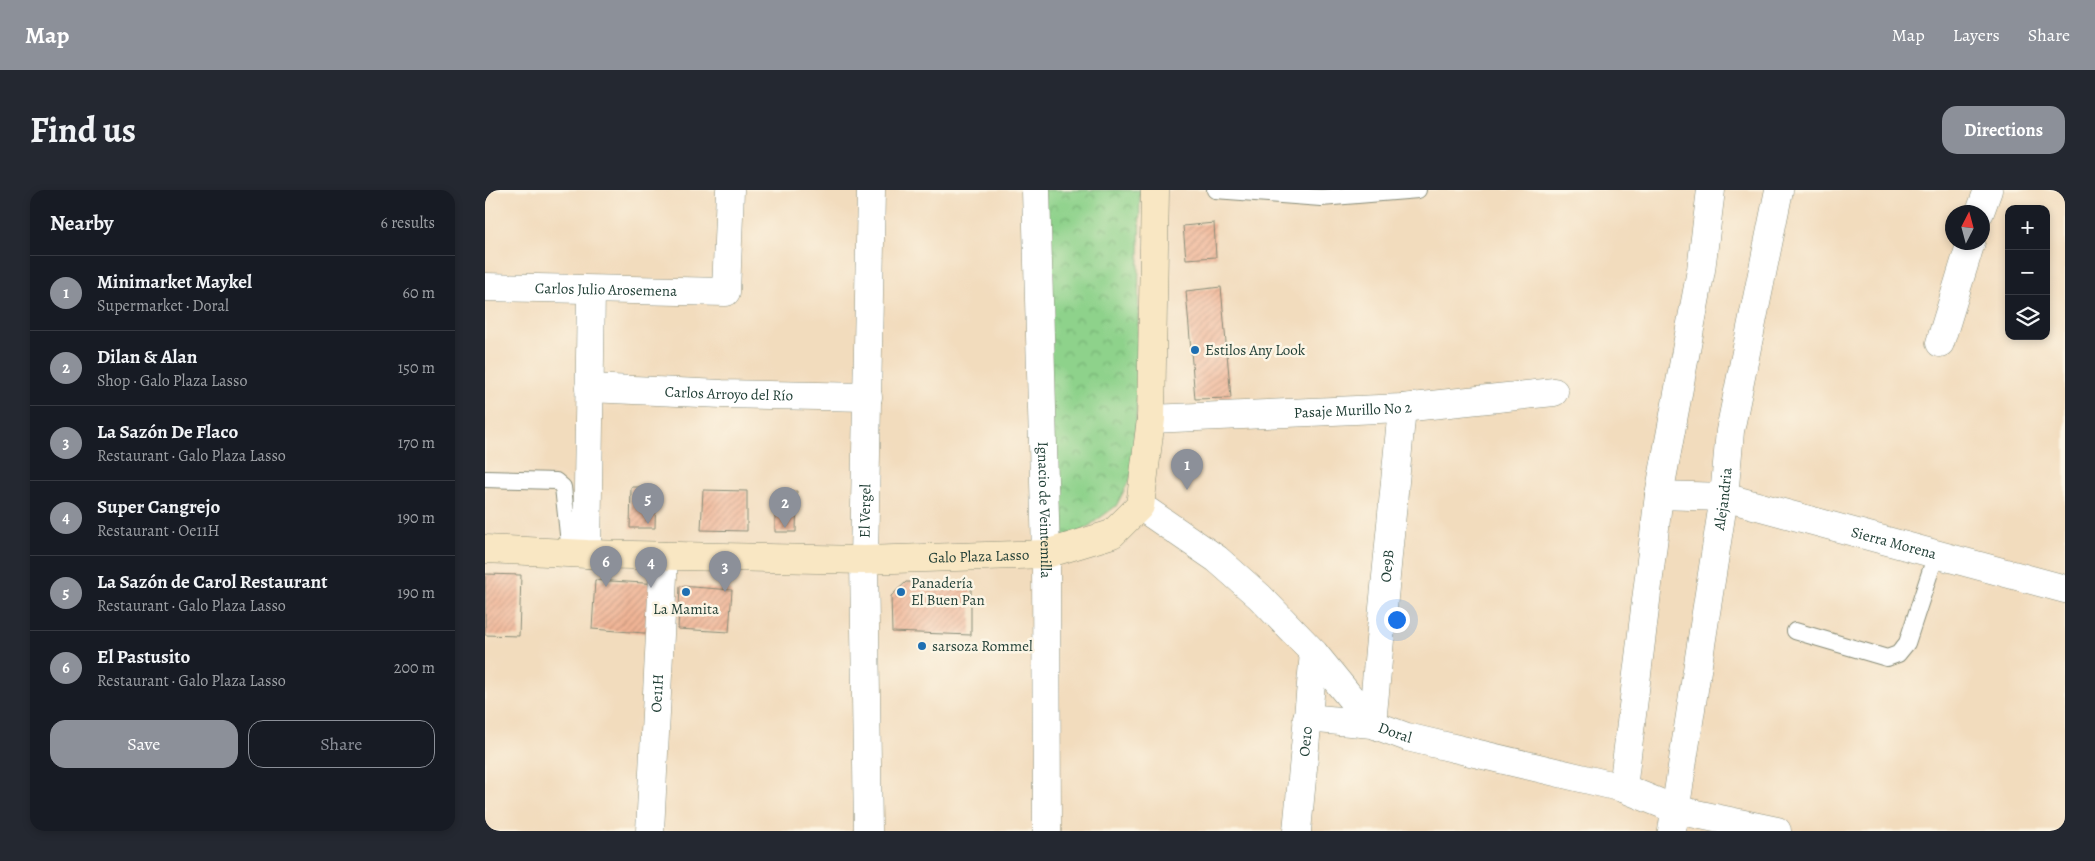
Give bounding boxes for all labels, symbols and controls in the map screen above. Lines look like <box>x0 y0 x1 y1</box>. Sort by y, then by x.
text: Map <box>25 19 69 51</box>
text: Map <box>1892 23 1925 47</box>
text: Layers <box>1953 23 2000 47</box>
text: Share <box>2028 23 2070 47</box>
text: Find us <box>30 106 136 154</box>
button: Directions <box>1942 106 2065 154</box>
north arrow <box>1945 205 1990 250</box>
map controls <box>2005 205 2050 340</box>
button: + <box>2005 205 2050 250</box>
text: Nearby <box>50 209 113 237</box>
text: 6 results <box>381 212 435 234</box>
button: − <box>2005 250 2050 295</box>
text: Minimarket Maykel <box>97 269 252 295</box>
street label: Carlos Julio Arosemena <box>535 278 677 301</box>
text: 1 <box>63 282 69 304</box>
text: 60 m <box>403 282 435 304</box>
text: Supermarket · Doral <box>97 295 229 317</box>
button: layers <box>2005 295 2050 340</box>
place label: Estilos Any Look <box>1205 340 1306 360</box>
text: Dilan & Alan <box>97 344 197 370</box>
marker: Estilos Any Look <box>1189 344 1201 356</box>
text: 2 <box>62 357 70 379</box>
text: 150 m <box>398 357 435 379</box>
text: Shop · Galo Plaza Lasso <box>97 370 247 392</box>
street label: Carlos Arroyo del Río <box>664 381 793 405</box>
street label: Pasaje Murillo No 2 <box>1293 397 1413 423</box>
text: La Sazón De Flaco <box>97 419 238 445</box>
text: 3 <box>63 432 69 454</box>
text: 170 m <box>398 432 435 454</box>
street label: Ignacio de Veintemilla <box>1033 441 1056 578</box>
text: Restaurant · Galo Plaza Lasso <box>97 445 286 467</box>
pin: 1 <box>1171 449 1203 490</box>
street label: Alejandria <box>1709 467 1737 533</box>
pin: 5 <box>632 483 664 524</box>
street label: El Vergel <box>854 484 875 538</box>
pin: 2 <box>769 487 801 528</box>
text: Super Cangrejo <box>97 494 220 520</box>
text: 4 <box>62 507 70 529</box>
text: 190 m <box>397 507 435 529</box>
text: Restaurant · Oe11H <box>97 520 220 542</box>
street label: Sierra Morena <box>1849 522 1939 564</box>
street label: Galo Plaza Lasso <box>928 545 1030 568</box>
pin: 6 <box>590 546 622 587</box>
pin: 4 <box>635 547 667 588</box>
street label: Oe9B <box>1375 549 1399 583</box>
pin: 3 <box>709 551 741 592</box>
text: La Sazón de Carol Restaurant <box>97 569 328 595</box>
place label: Panadería El Buen Pan <box>911 573 985 610</box>
text: 5 <box>63 582 69 604</box>
text: 190 m <box>397 582 435 604</box>
marker: La Mamita <box>680 586 692 598</box>
marker: Panadería El Buen Pan <box>895 586 907 598</box>
text: Restaurant · Galo Plaza Lasso <box>97 595 286 617</box>
place label: La Mamita <box>653 599 719 619</box>
your location <box>1384 607 1410 633</box>
place label: sarsoza Rommel <box>932 636 1033 656</box>
marker: sarsoza Rommel <box>916 640 928 652</box>
text: El Pastusito <box>97 644 190 670</box>
text: 6 <box>62 657 70 679</box>
text: 200 m <box>394 657 435 679</box>
text: Restaurant · Galo Plaza Lasso <box>97 670 286 692</box>
street label: Oe11H <box>646 673 668 713</box>
street label: Doral <box>1376 717 1414 748</box>
button: Save <box>50 720 238 768</box>
button: Share <box>248 720 435 768</box>
street label: Oe10 <box>1294 725 1317 757</box>

